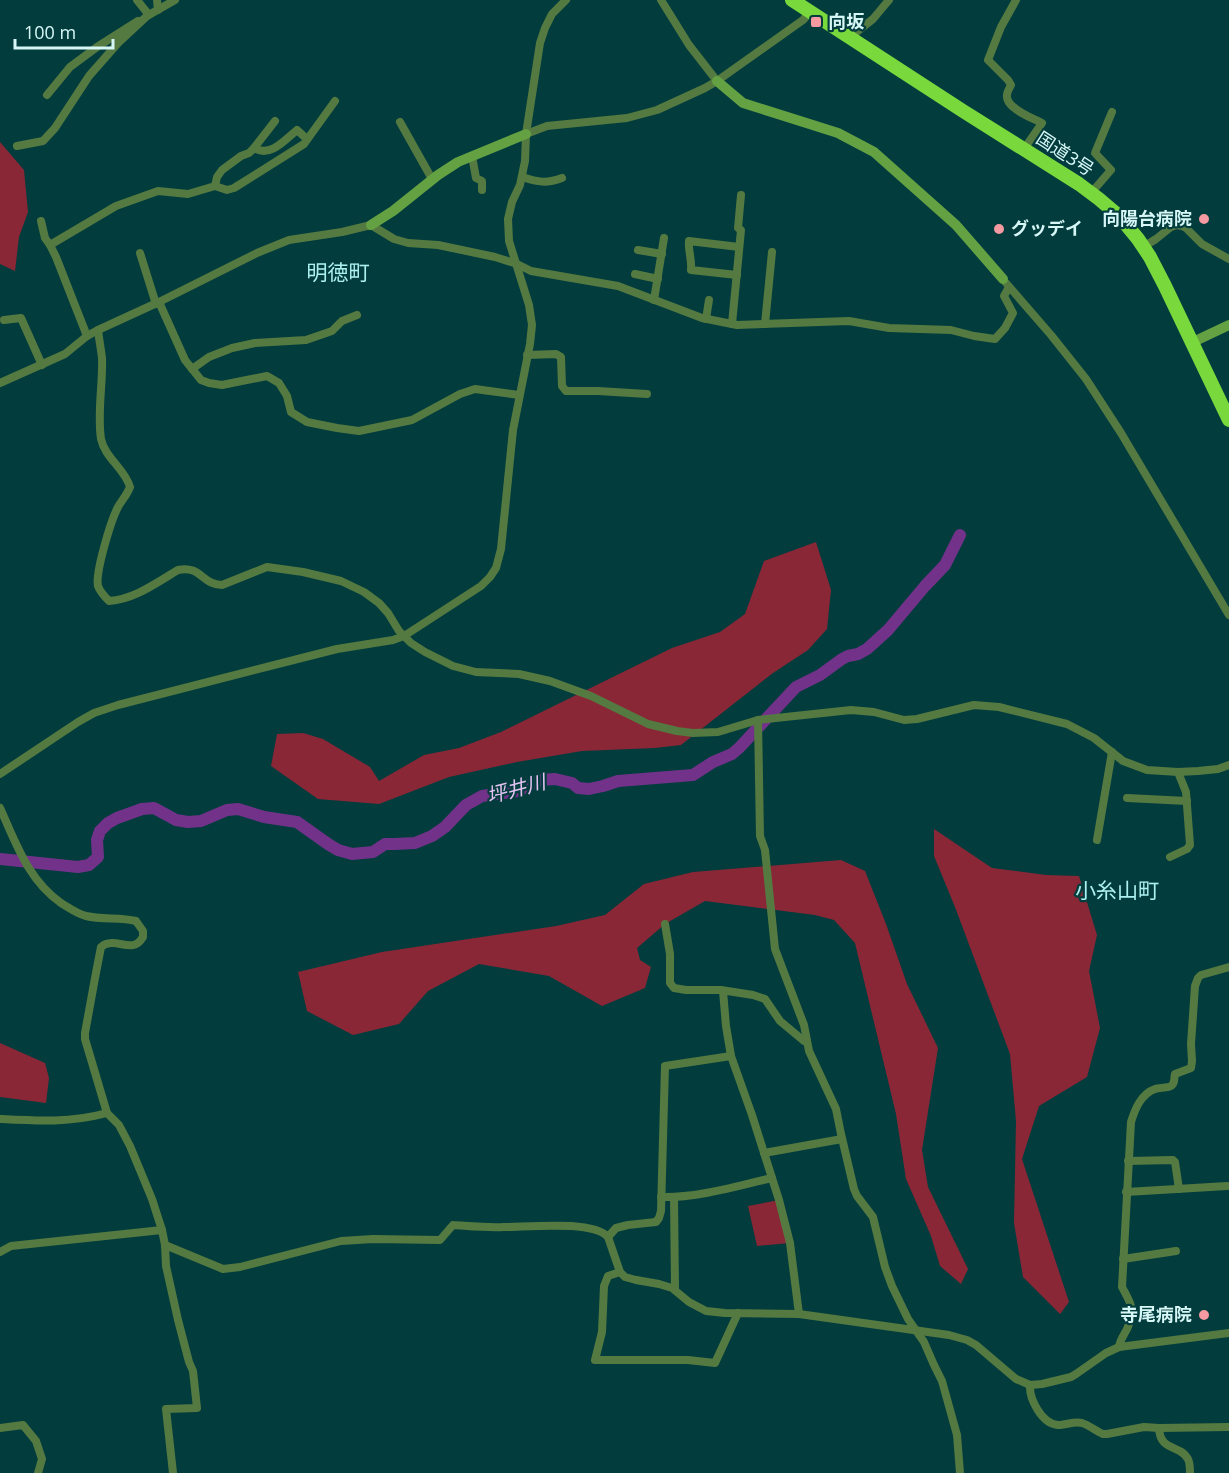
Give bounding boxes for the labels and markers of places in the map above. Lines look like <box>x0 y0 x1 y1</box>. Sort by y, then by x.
place label: 向坂 <box>828 9 865 33</box>
marker: 向坂 <box>809 15 823 29</box>
place label: 向陽台病院 <box>1102 206 1192 230</box>
marker: 向陽台病院 <box>1197 212 1211 226</box>
place label: グッデイ <box>1011 216 1083 240</box>
marker: グッデイ <box>992 222 1006 236</box>
place label: 寺尾病院 <box>1120 1302 1192 1326</box>
marker: 寺尾病院 <box>1197 1308 1211 1322</box>

